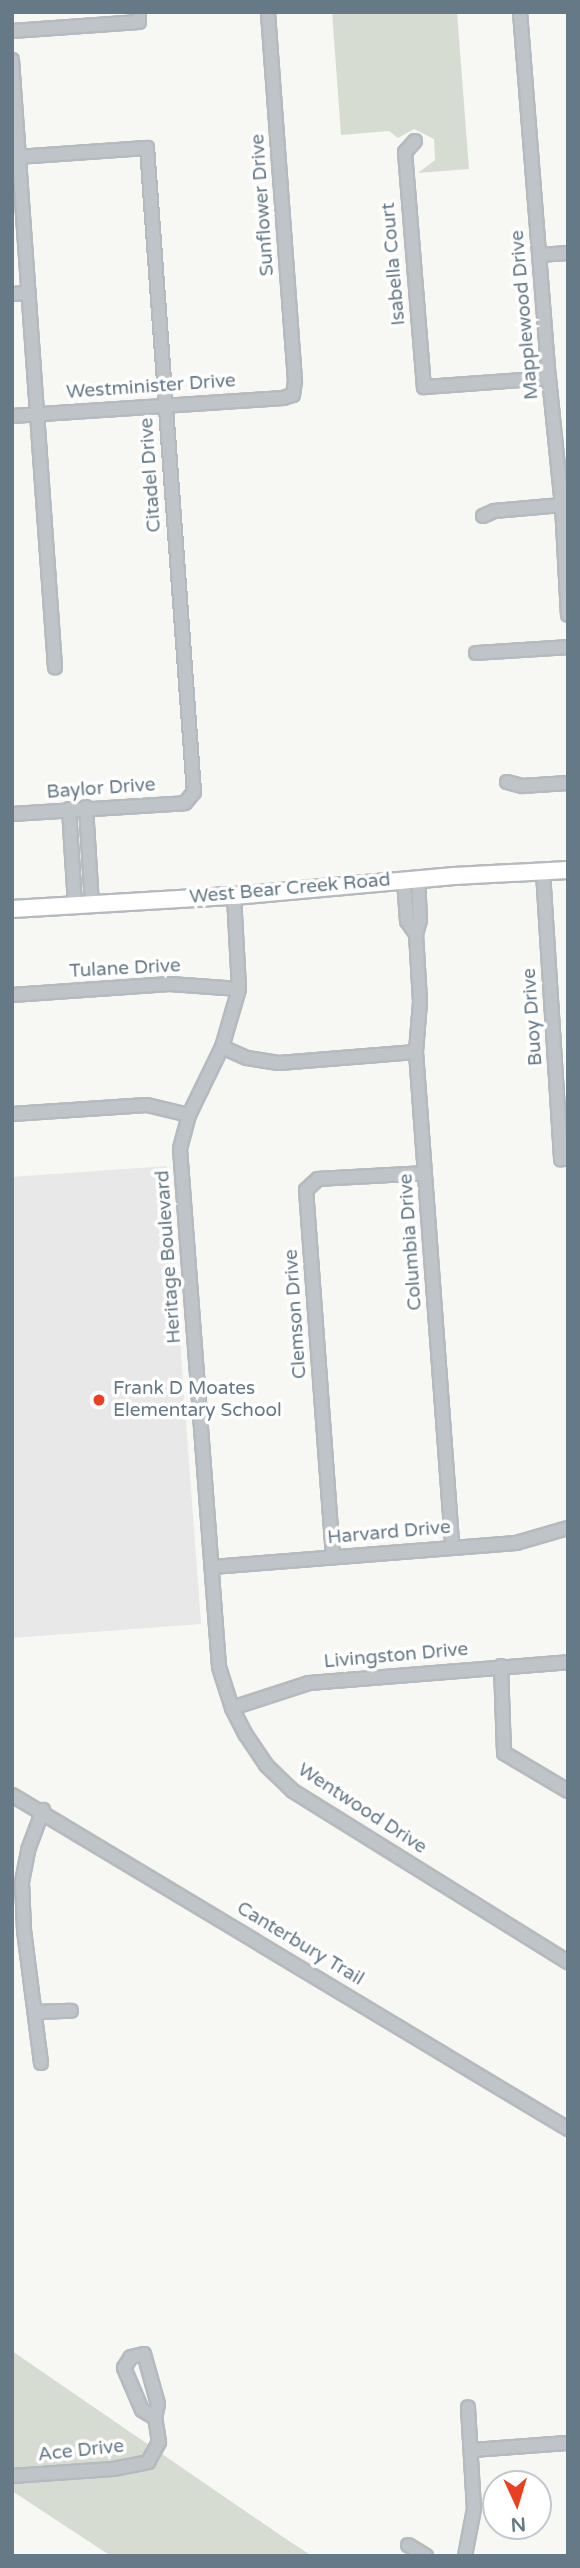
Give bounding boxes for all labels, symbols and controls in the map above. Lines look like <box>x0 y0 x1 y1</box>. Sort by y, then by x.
street label: Sunflower Drive <box>247 133 279 277</box>
street label: Isabella Court <box>377 202 411 326</box>
street label: Mapplewood Drive <box>506 229 544 401</box>
street label: Westminister Drive <box>66 370 236 404</box>
street label: Citadel Drive <box>136 417 166 533</box>
street label: Baylor Drive <box>46 774 156 804</box>
street label: West Bear Creek Road <box>189 869 391 909</box>
street label: Tulane Drive <box>69 955 181 983</box>
street label: Buoy Drive <box>518 967 548 1067</box>
street label: Heritage Boulevard <box>152 1170 186 1344</box>
street label: Columbia Drive <box>395 1173 427 1311</box>
street label: Clemson Drive <box>280 1248 312 1380</box>
place label: Frank D Moates Elementary School <box>113 1378 282 1422</box>
marker: Frank D Moates Elementary School <box>91 1392 107 1408</box>
street label: Harvard Drive <box>326 1516 452 1550</box>
street label: Livingston Drive <box>323 1638 469 1674</box>
street label: Wentwood Drive <box>293 1759 431 1859</box>
street label: Canterbury Trail <box>232 1897 368 1991</box>
street label: Ace Drive <box>37 2435 125 2467</box>
north arrow <box>482 2470 552 2540</box>
text: N <box>510 2512 527 2535</box>

